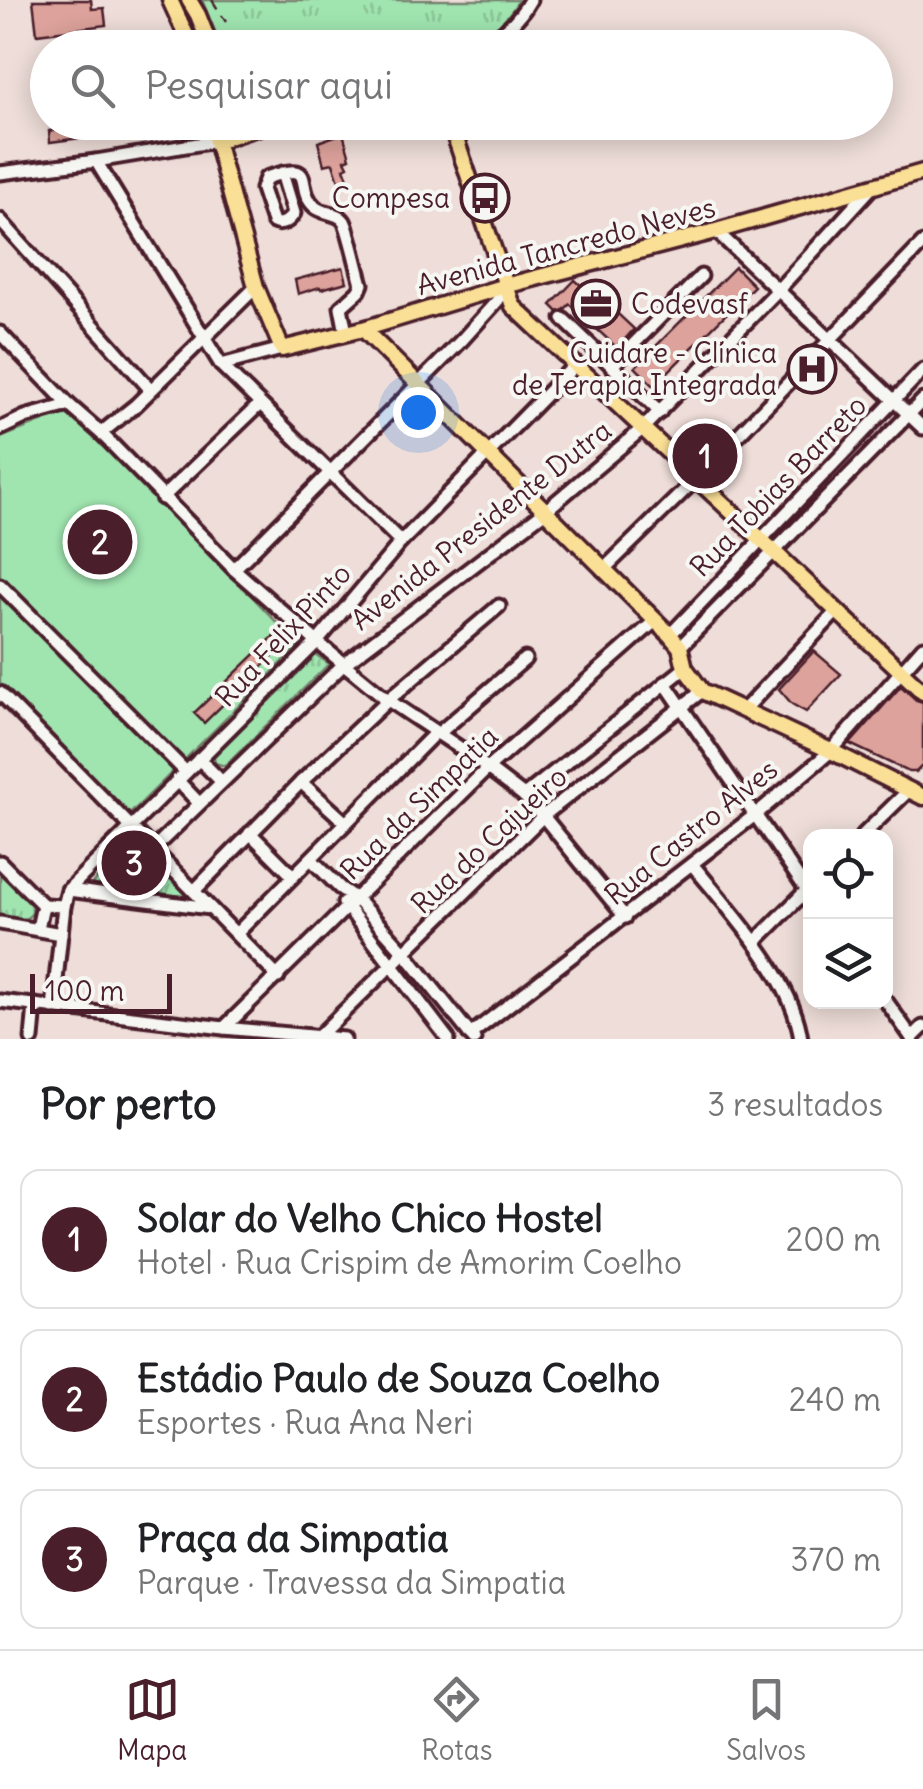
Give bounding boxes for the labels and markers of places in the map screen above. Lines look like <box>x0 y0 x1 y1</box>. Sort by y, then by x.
bus stop icon: Compesa <box>459 172 511 224</box>
place label: Compesa <box>332 180 450 216</box>
office icon: Codevasf <box>570 278 622 330</box>
place label: Codevasf <box>631 286 748 322</box>
place label: Cuidare - Clínica de Terapia Integrada <box>512 335 777 403</box>
hospital icon: Cuidare - Clínica de Terapia Integrada <box>786 343 838 395</box>
pin: 1 <box>672 418 738 494</box>
pin: 2 <box>68 504 132 580</box>
pin: 3 <box>102 826 166 900</box>

